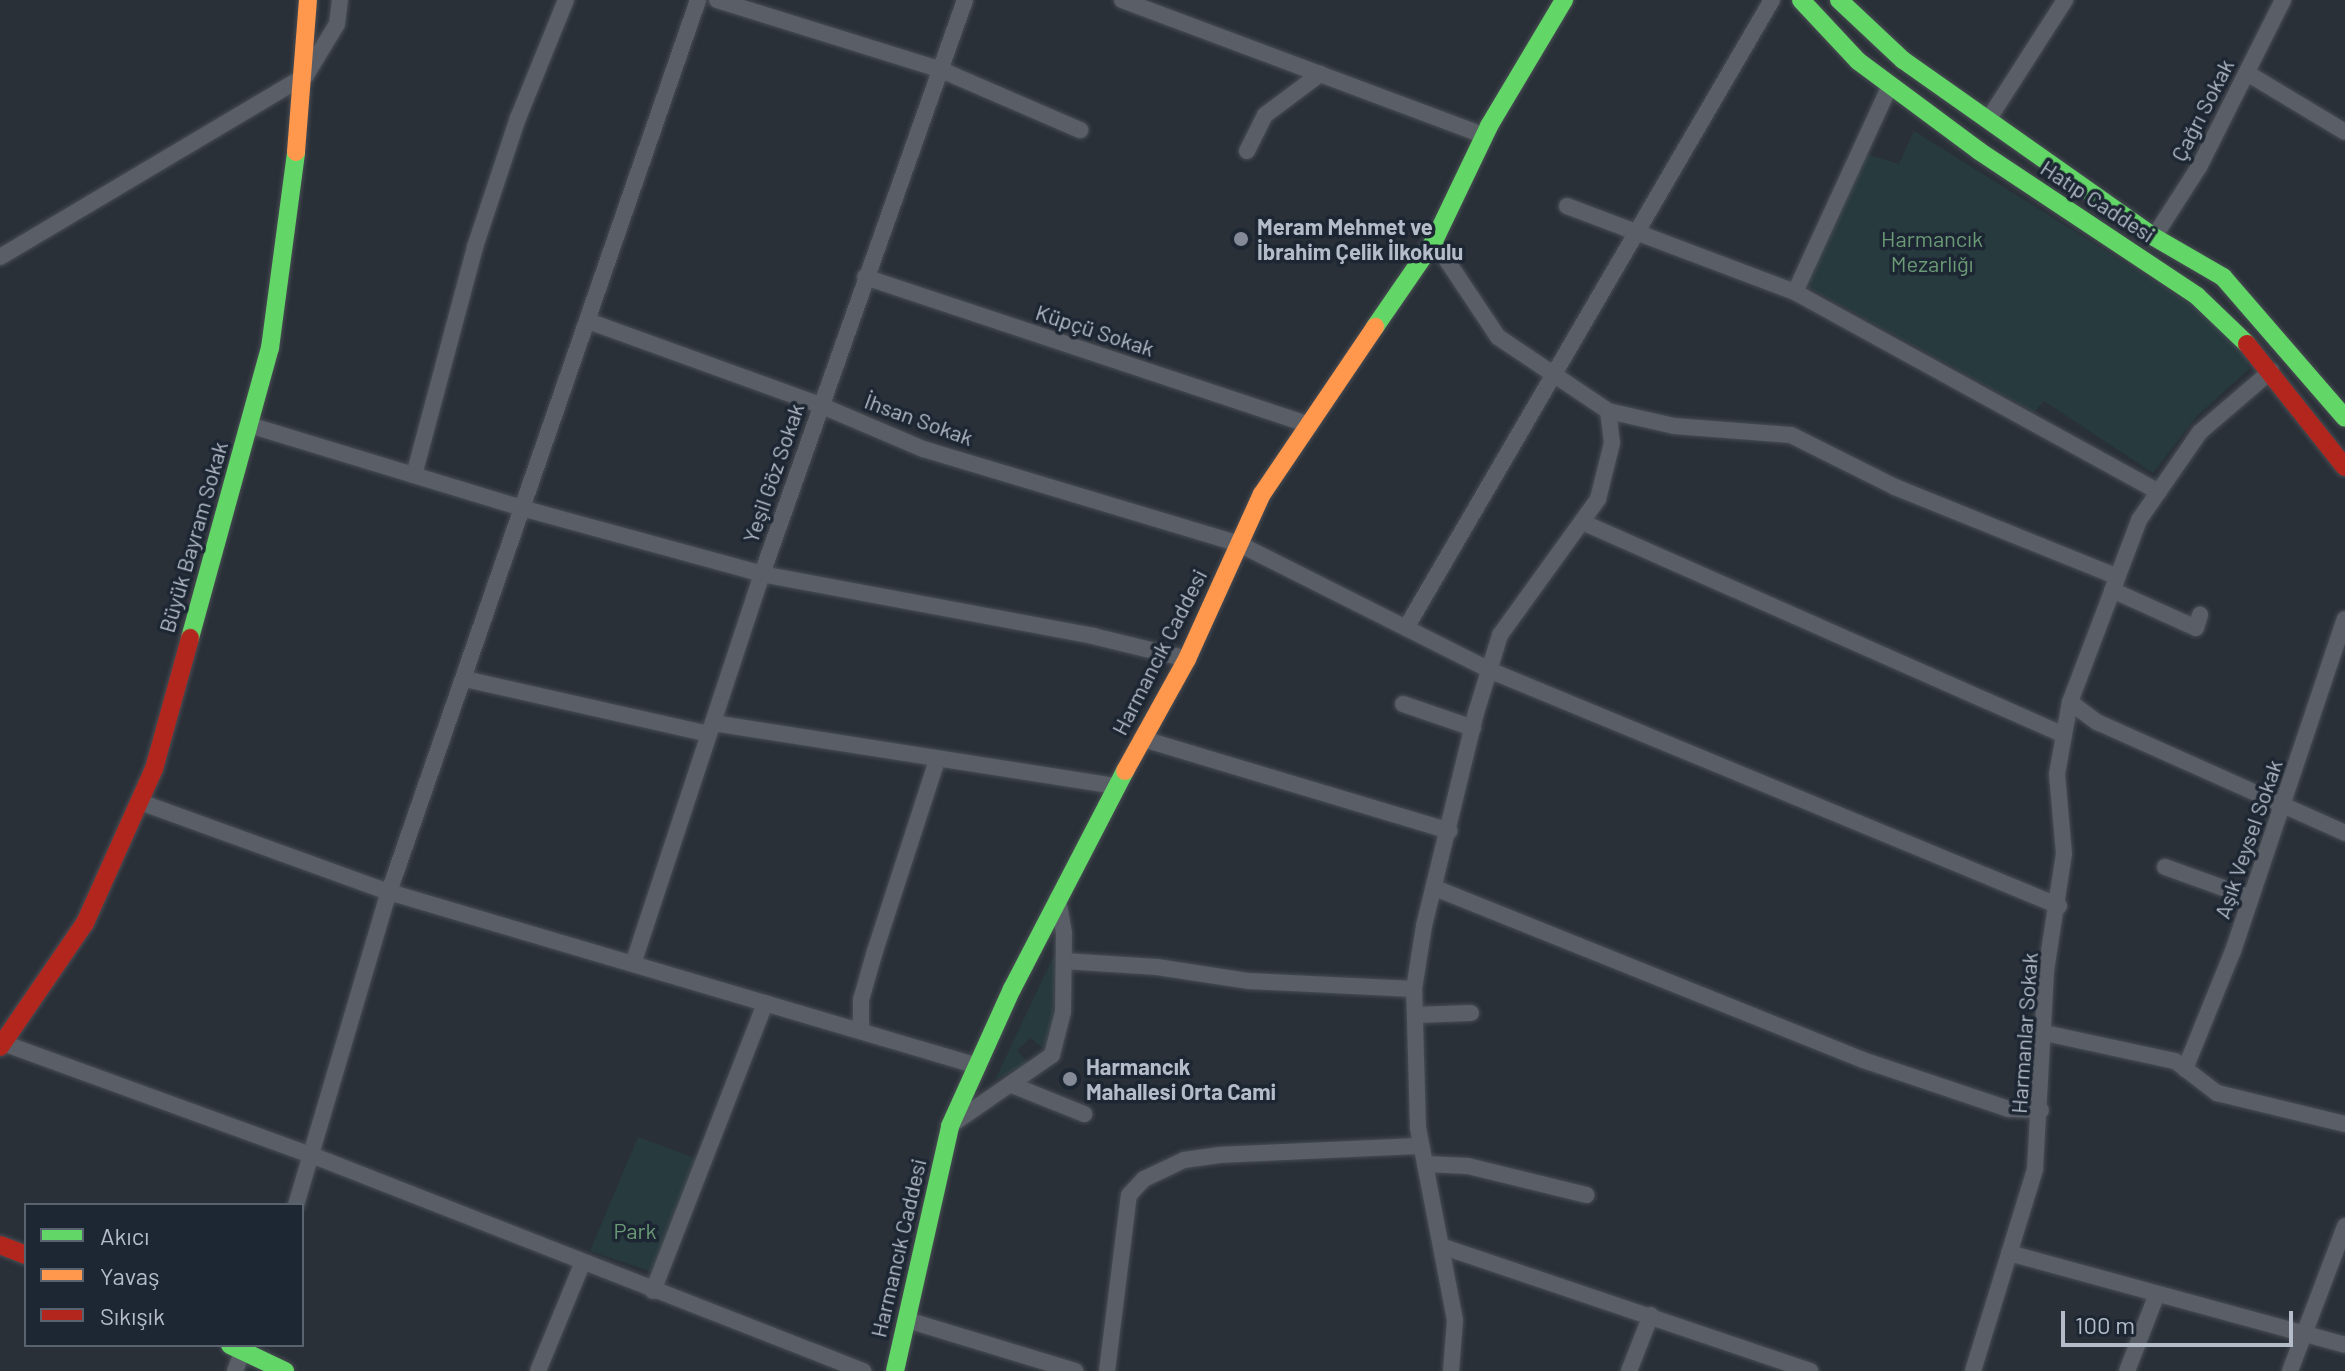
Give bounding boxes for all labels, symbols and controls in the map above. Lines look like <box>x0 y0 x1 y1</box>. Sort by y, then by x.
street label: Çağrı Sokak <box>2165 54 2239 166</box>
street label: Hatıp Caddesi <box>2036 154 2160 248</box>
place label: Meram Mehmet ve İbrahim Çelik İlkokulu <box>1257 213 1463 264</box>
park label: Harmancık Mezarlığı <box>1881 225 1983 276</box>
marker: Meram Mehmet ve İbrahim Çelik İlkokulu <box>1232 230 1250 248</box>
street label: Küpçü Sokak <box>1032 298 1158 362</box>
street label: İhsan Sokak <box>861 387 977 451</box>
street label: Yeşil Göz Sokak <box>737 400 809 546</box>
street label: Büyük Bayram Sokak <box>153 438 233 636</box>
street label: Harmancık Caddesi <box>1106 565 1212 739</box>
street label: Aşık Veysel Sokak <box>2208 756 2288 922</box>
street label: Harmanlar Sokak <box>2005 951 2043 1115</box>
place label: Harmancık Mahallesi Orta Cami <box>1086 1053 1276 1104</box>
marker: Harmancık Mahallesi Orta Cami <box>1061 1070 1079 1088</box>
street label: Harmancık Caddesi <box>865 1156 931 1340</box>
legend <box>24 1203 304 1347</box>
park label: Park <box>613 1218 657 1244</box>
text: Akıcı <box>100 1221 149 1250</box>
text: Yavaş <box>100 1261 160 1290</box>
scale bar <box>2065 1295 2297 1345</box>
text: Sıkışık <box>100 1301 165 1330</box>
text: 100 m <box>2075 1310 2135 1339</box>

